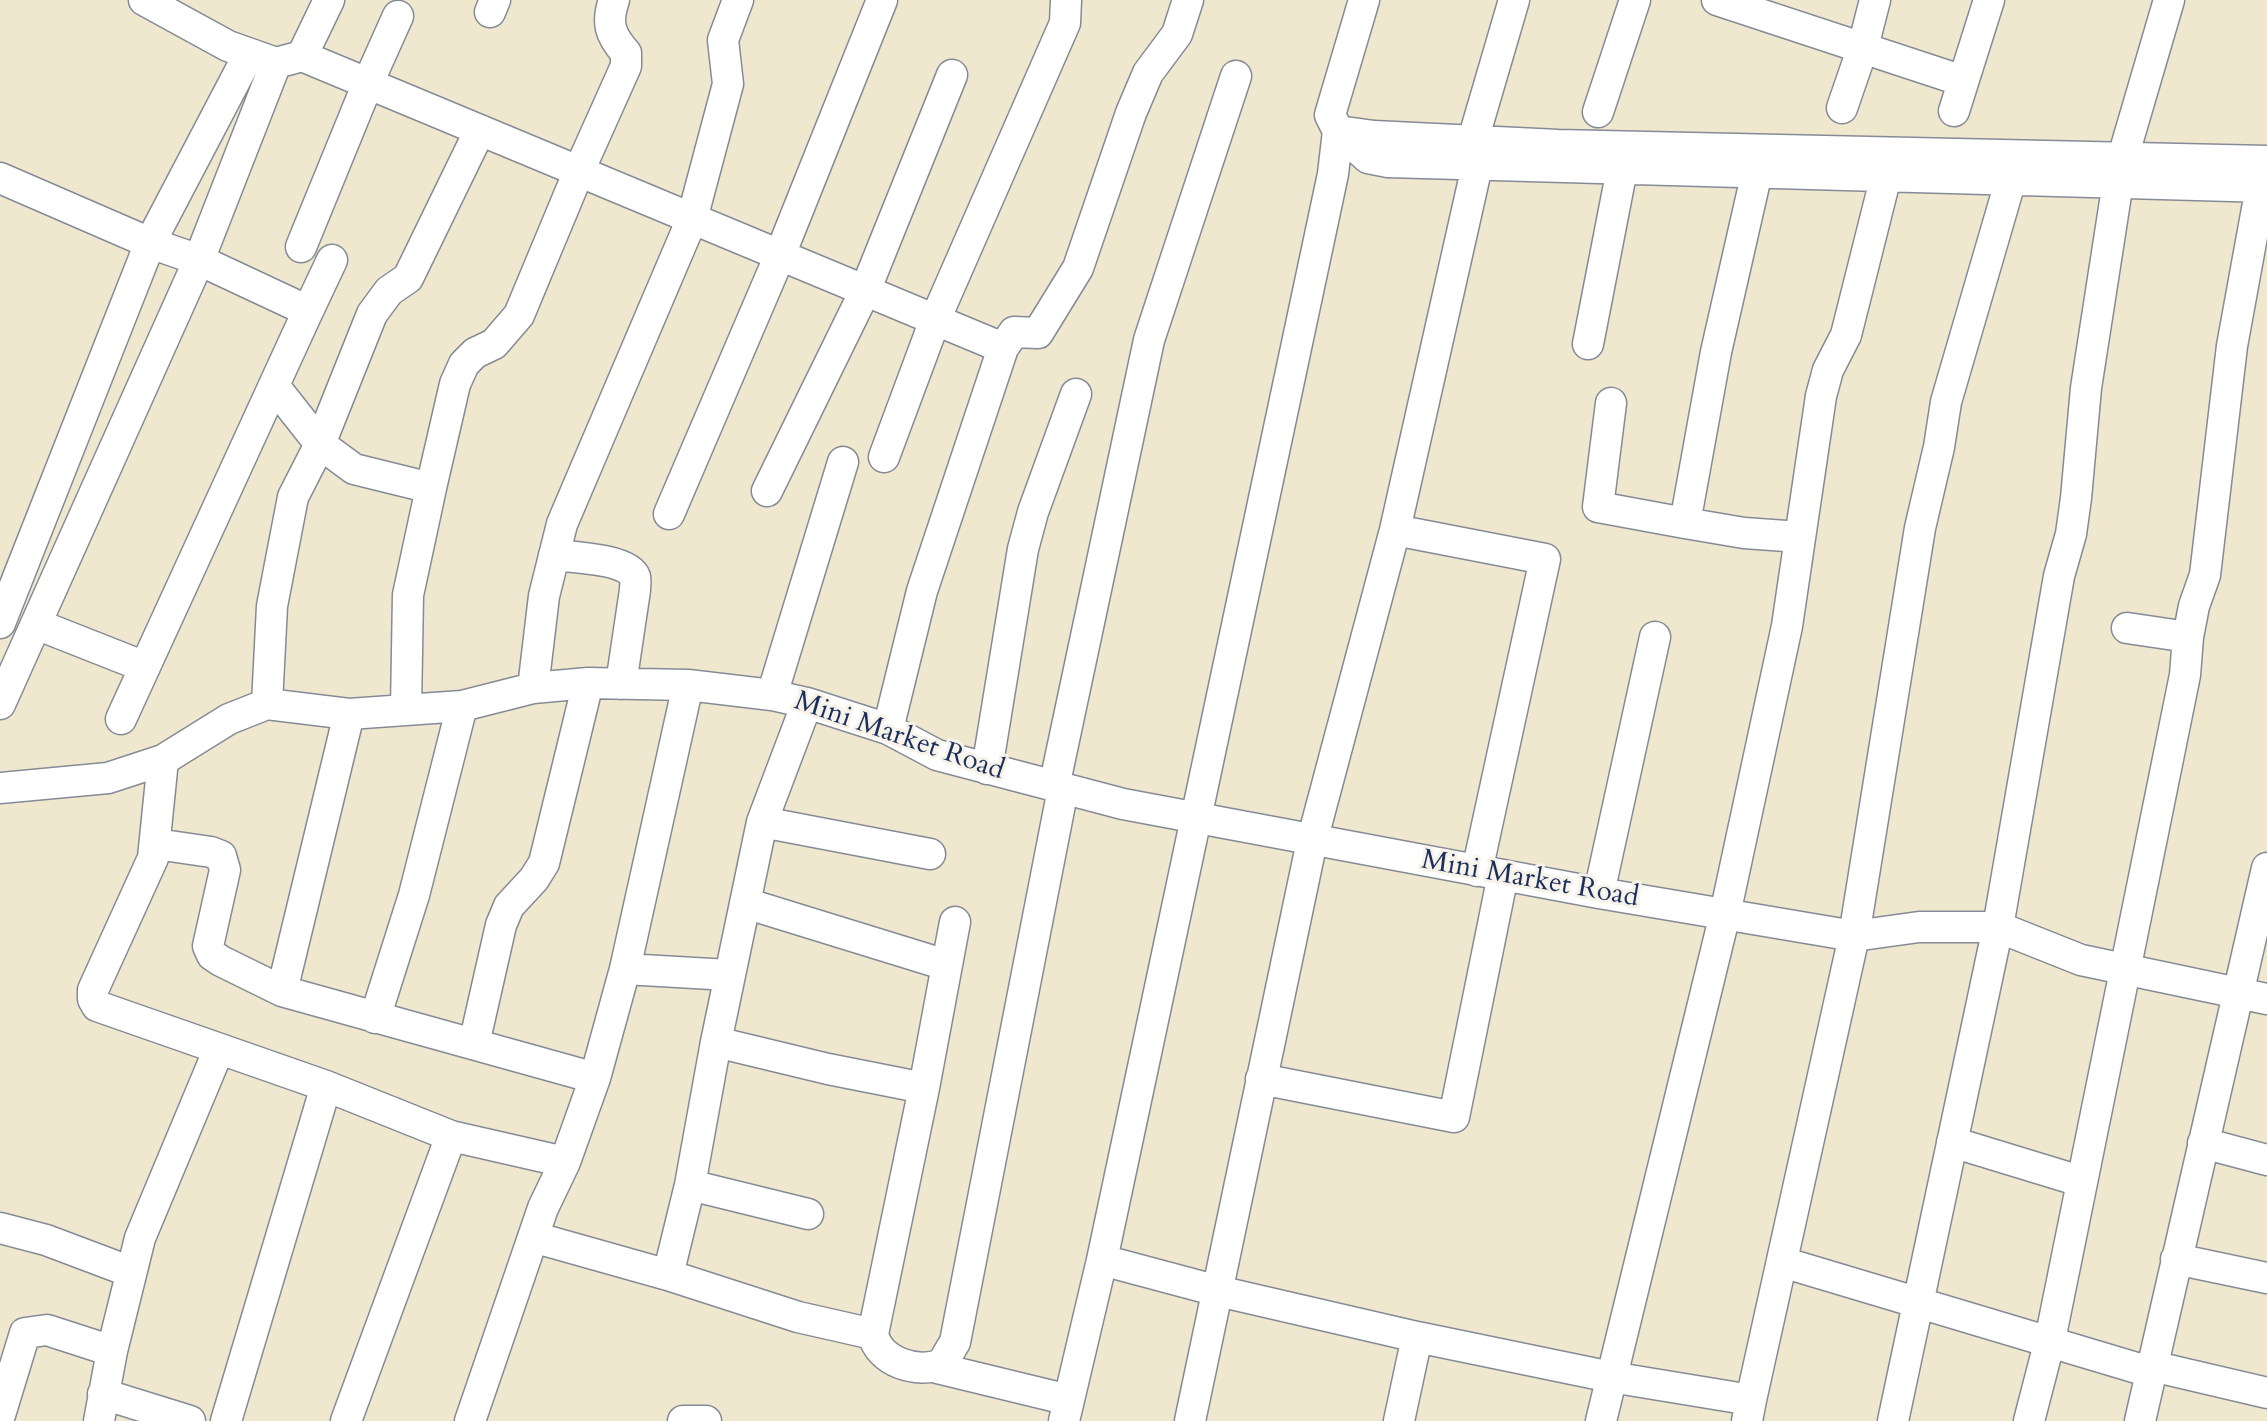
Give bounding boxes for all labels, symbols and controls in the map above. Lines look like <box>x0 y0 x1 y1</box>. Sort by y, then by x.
street label: Mini Market Road <box>790 685 1008 789</box>
street label: Mini Market Road <box>1419 844 1641 916</box>

